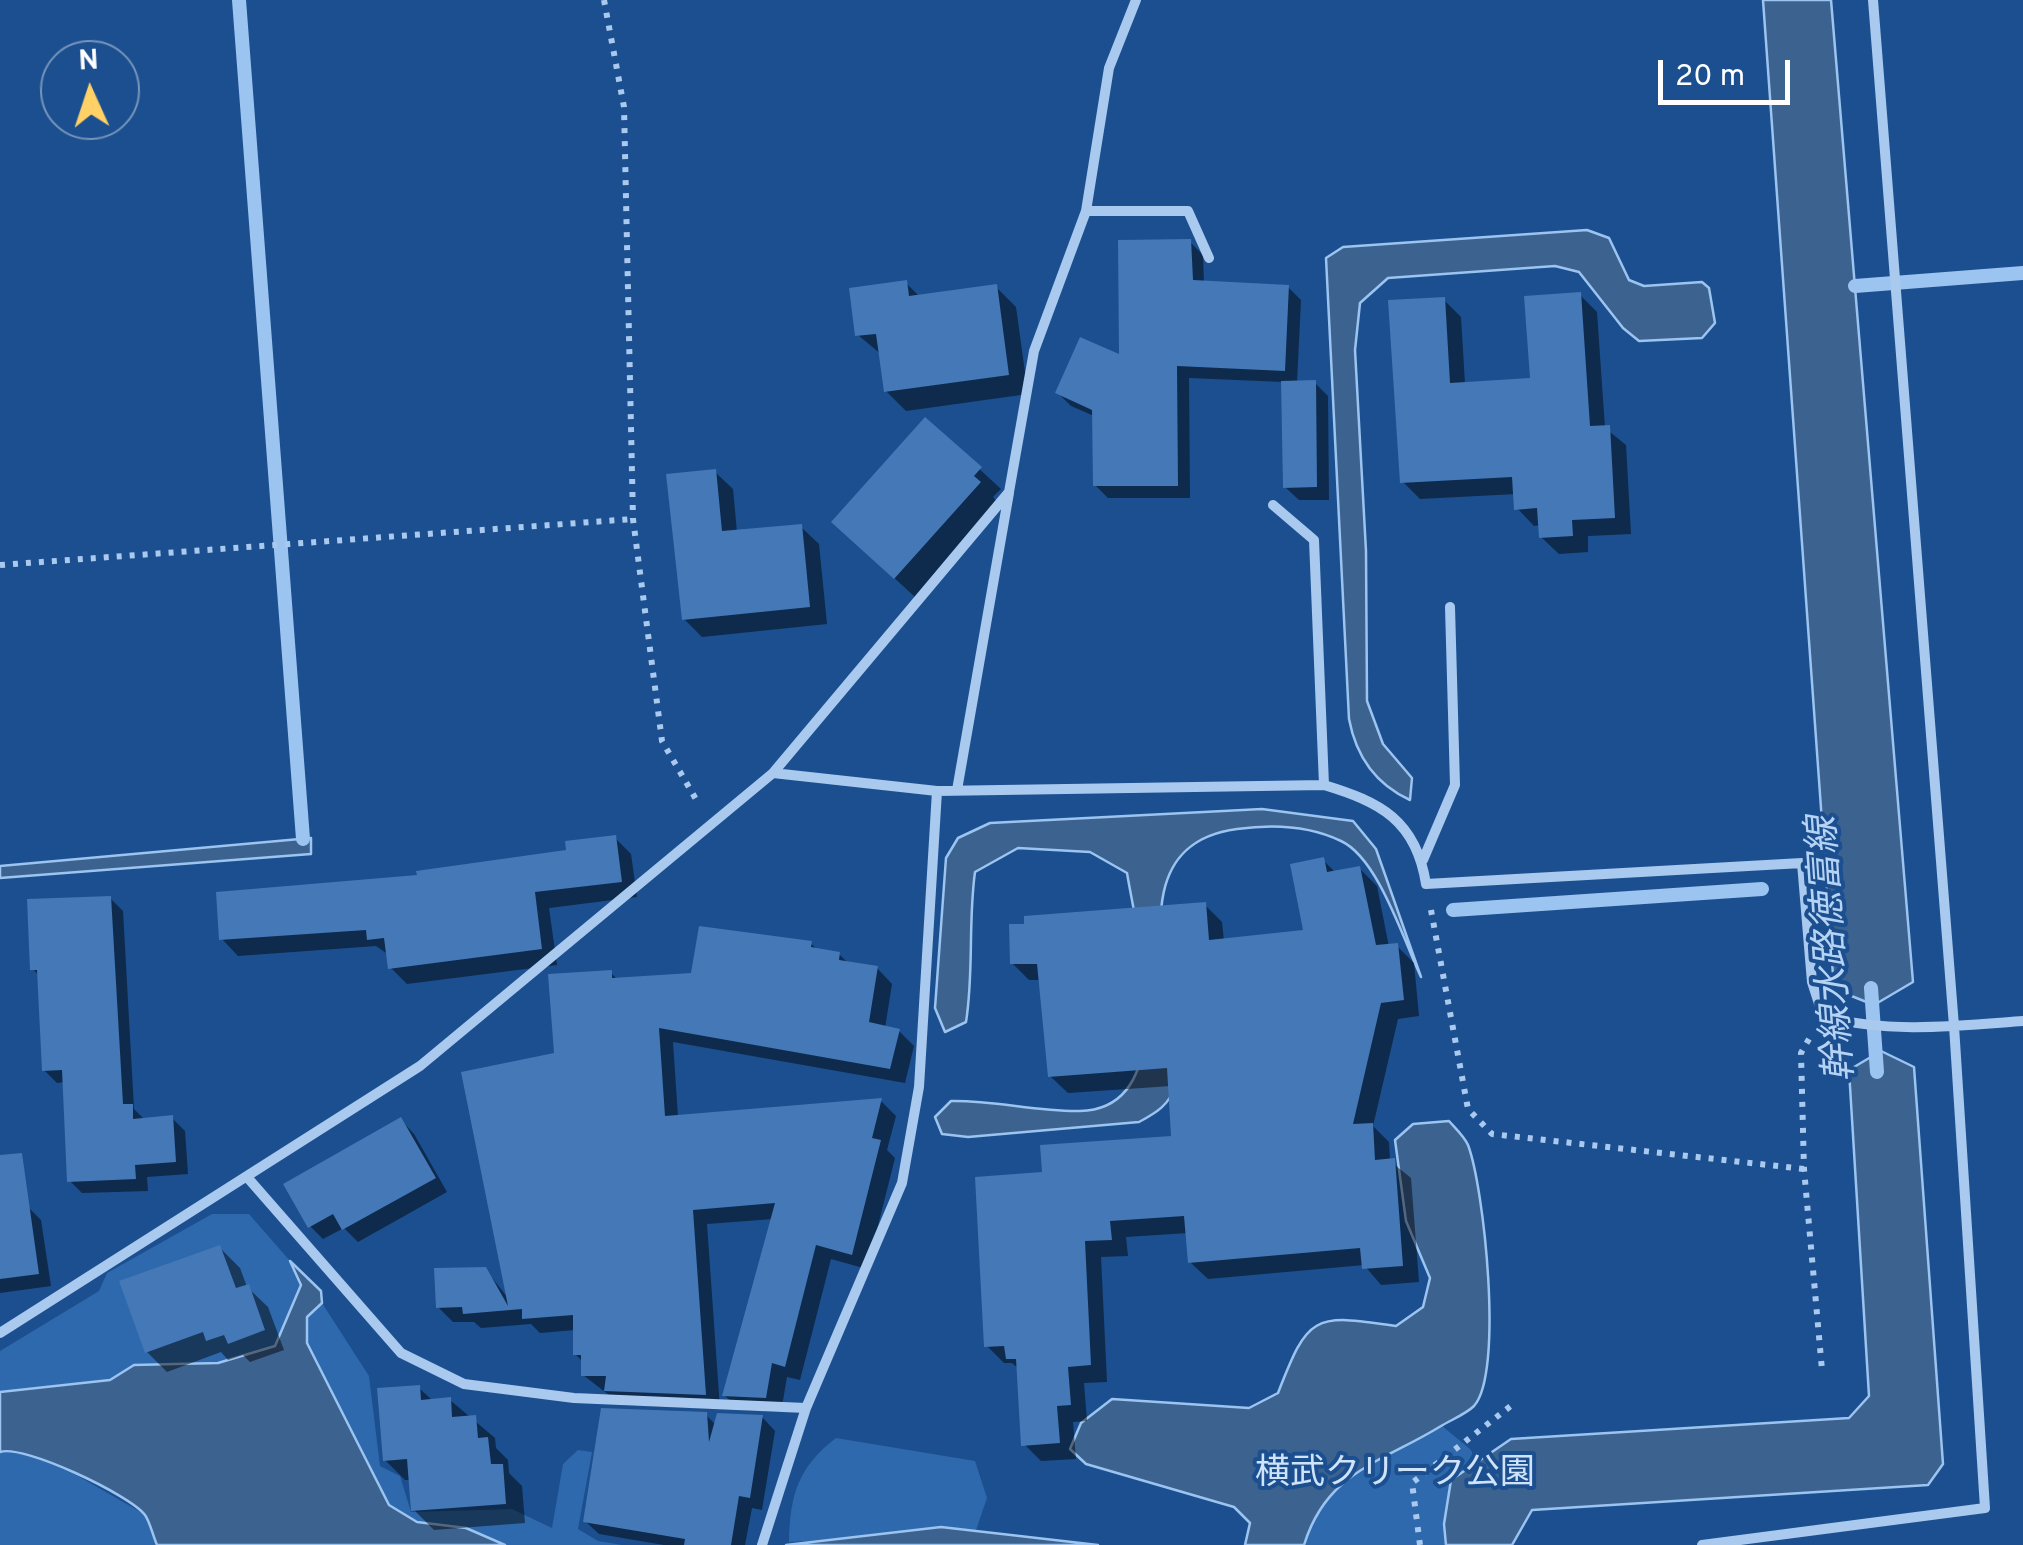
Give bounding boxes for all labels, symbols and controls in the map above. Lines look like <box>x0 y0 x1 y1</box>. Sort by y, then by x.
north arrow <box>40 40 140 140</box>
scale bar <box>1663 40 1796 102</box>
text: N <box>78 44 100 81</box>
text: 20 m <box>1675 59 1745 96</box>
water label: 幹線水路徳富線 <box>1803 815 1867 1083</box>
park label: 横武クリーク公園 <box>1255 1455 1535 1497</box>

